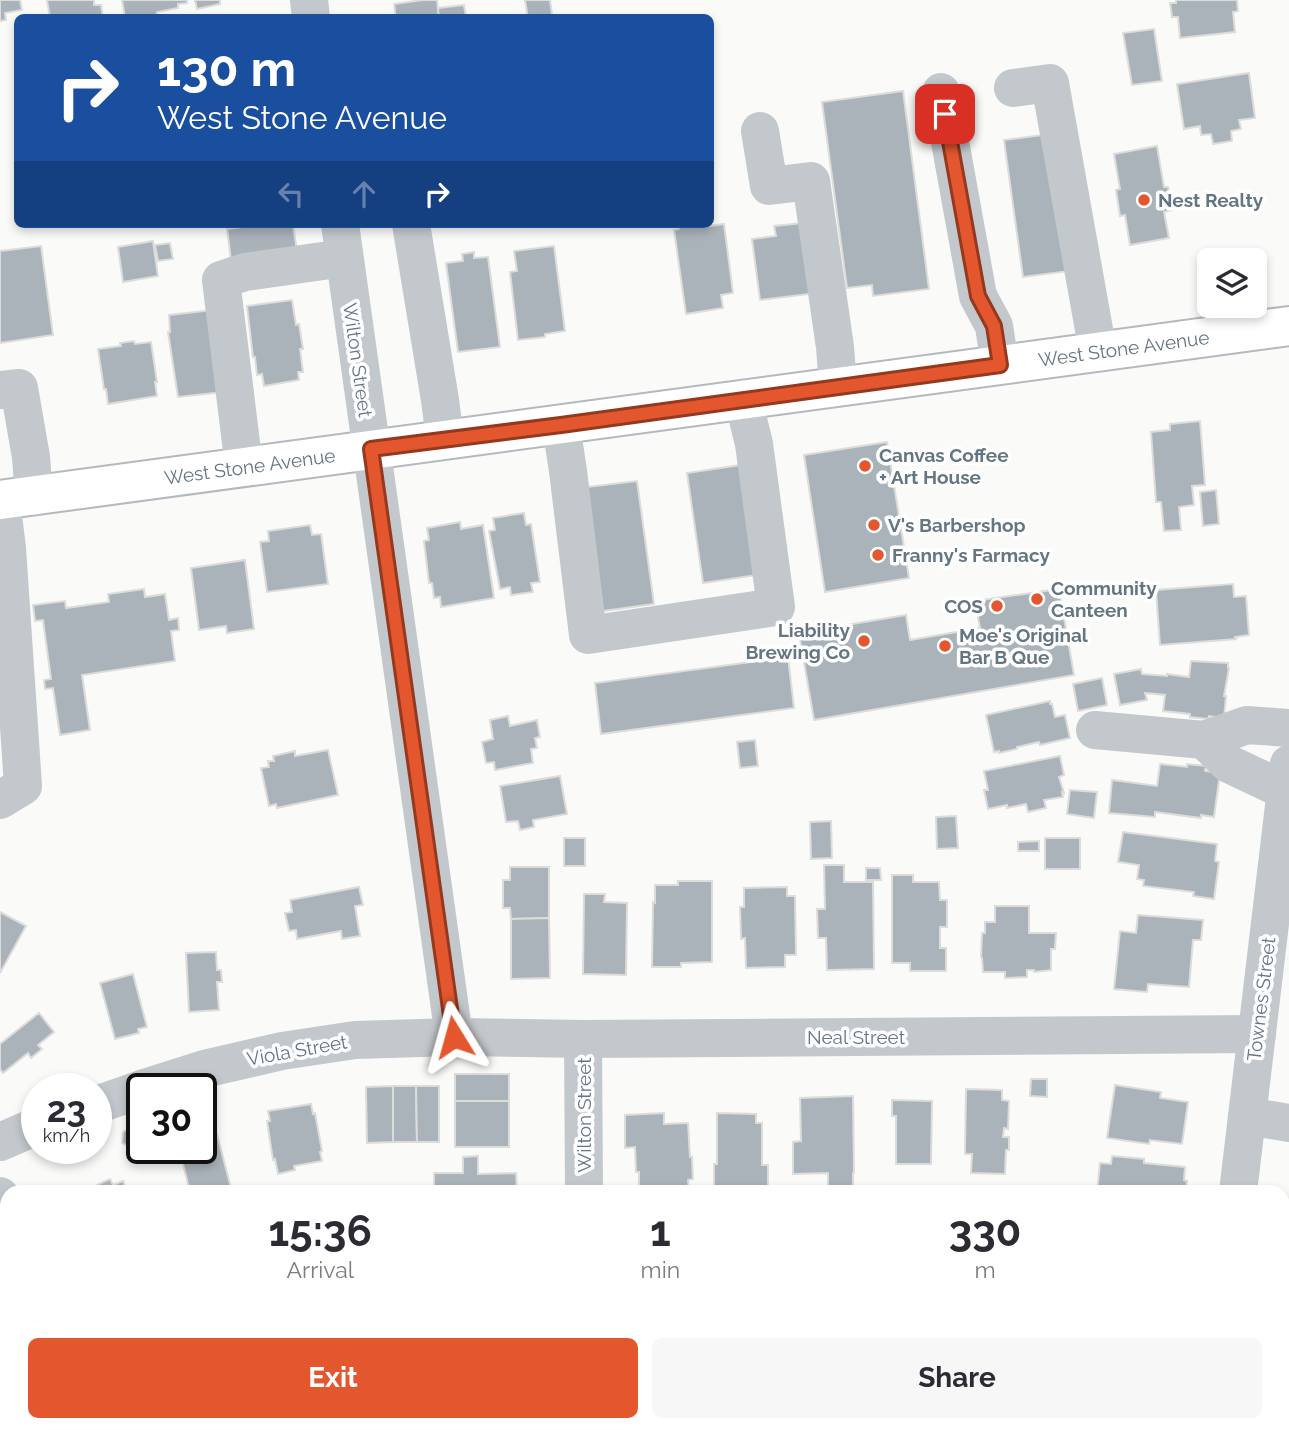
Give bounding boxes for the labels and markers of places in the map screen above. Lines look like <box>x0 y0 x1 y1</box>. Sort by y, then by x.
pin <box>915 84 975 144</box>
place label: Nest Realty <box>1158 189 1264 211</box>
marker: Nest Realty <box>1136 192 1152 208</box>
place label: Canvas Coffee + Art House <box>879 444 1009 488</box>
marker: Canvas Coffee + Art House <box>857 458 873 474</box>
place label: V's Barbershop <box>888 514 1025 536</box>
marker: V's Barbershop <box>866 517 882 533</box>
place label: Franny's Farmacy <box>892 544 1051 566</box>
marker: Franny's Farmacy <box>870 547 886 563</box>
place label: Community Canteen <box>1051 577 1157 621</box>
marker: Community Canteen <box>1029 591 1045 607</box>
place label: COS <box>944 595 983 617</box>
marker: COS <box>989 598 1005 614</box>
place label: Liability Brewing Co <box>745 619 851 663</box>
place label: Moe's Original Bar B Que <box>959 624 1089 668</box>
marker: Liability Brewing Co <box>856 633 872 649</box>
marker: Moe's Original Bar B Que <box>937 638 953 654</box>

